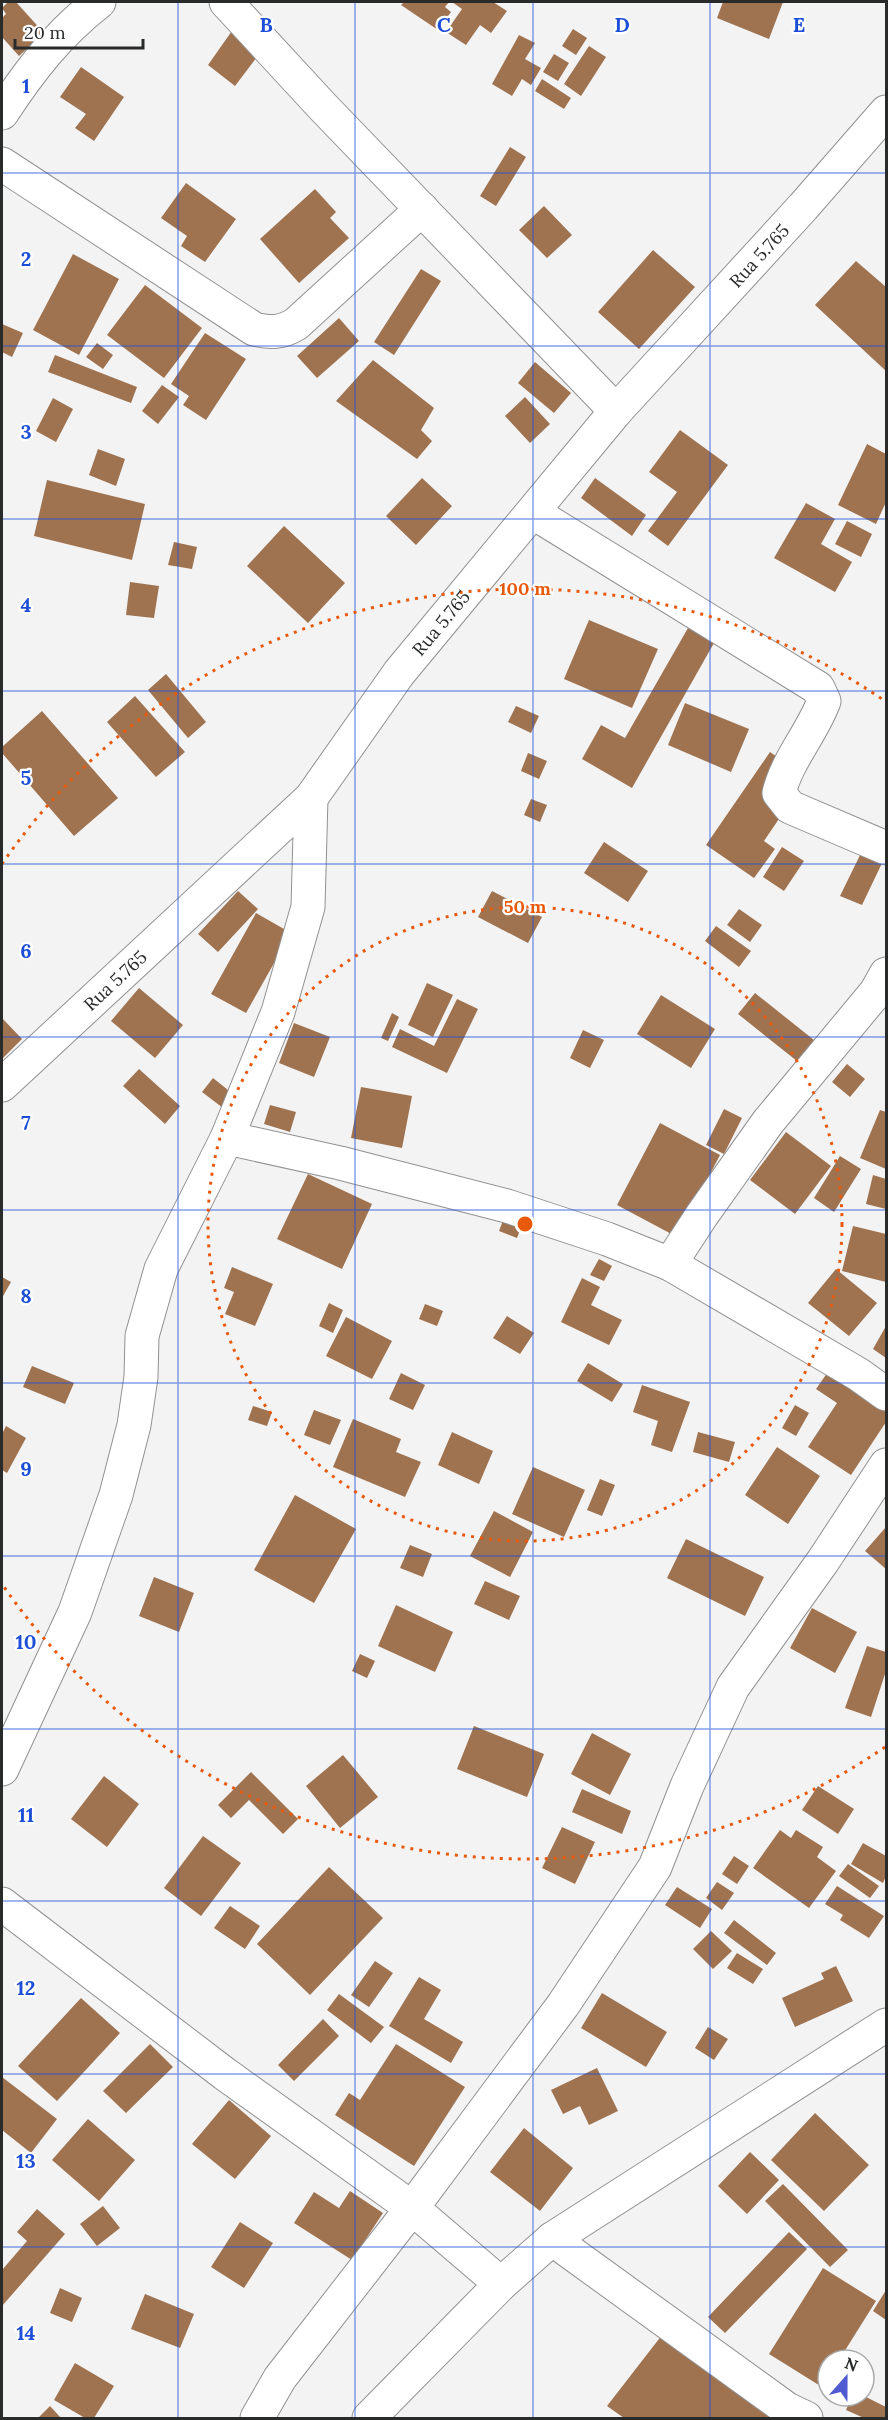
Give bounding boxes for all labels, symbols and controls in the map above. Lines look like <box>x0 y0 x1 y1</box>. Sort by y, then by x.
scale bar <box>15 12 142 50</box>
text: B <box>259 12 273 37</box>
text: C <box>437 12 451 37</box>
text: D <box>614 12 630 37</box>
text: E <box>793 12 805 37</box>
text: 20 m <box>24 21 66 44</box>
text: 1 <box>22 73 30 98</box>
street label: Rua 5.765 <box>724 219 794 292</box>
text: 2 <box>21 246 31 271</box>
text: 3 <box>20 419 32 444</box>
text: 100 m <box>499 577 551 600</box>
street label: Rua 5.765 <box>407 585 475 660</box>
text: 4 <box>21 592 32 617</box>
text: 5 <box>21 765 32 790</box>
text: 50 m <box>504 895 547 918</box>
text: 6 <box>20 938 32 963</box>
street label: Rua 5.765 <box>78 945 151 1015</box>
text: 7 <box>21 1110 31 1135</box>
centre of rings <box>515 1214 535 1234</box>
text: 8 <box>20 1283 32 1308</box>
text: 9 <box>20 1456 32 1481</box>
text: 10 <box>16 1629 36 1654</box>
text: 11 <box>18 1802 34 1827</box>
text: 12 <box>17 1975 35 2000</box>
text: 13 <box>16 2148 36 2173</box>
text: 14 <box>16 2320 36 2345</box>
north arrow <box>816 2348 876 2408</box>
text: N <box>842 2352 861 2376</box>

